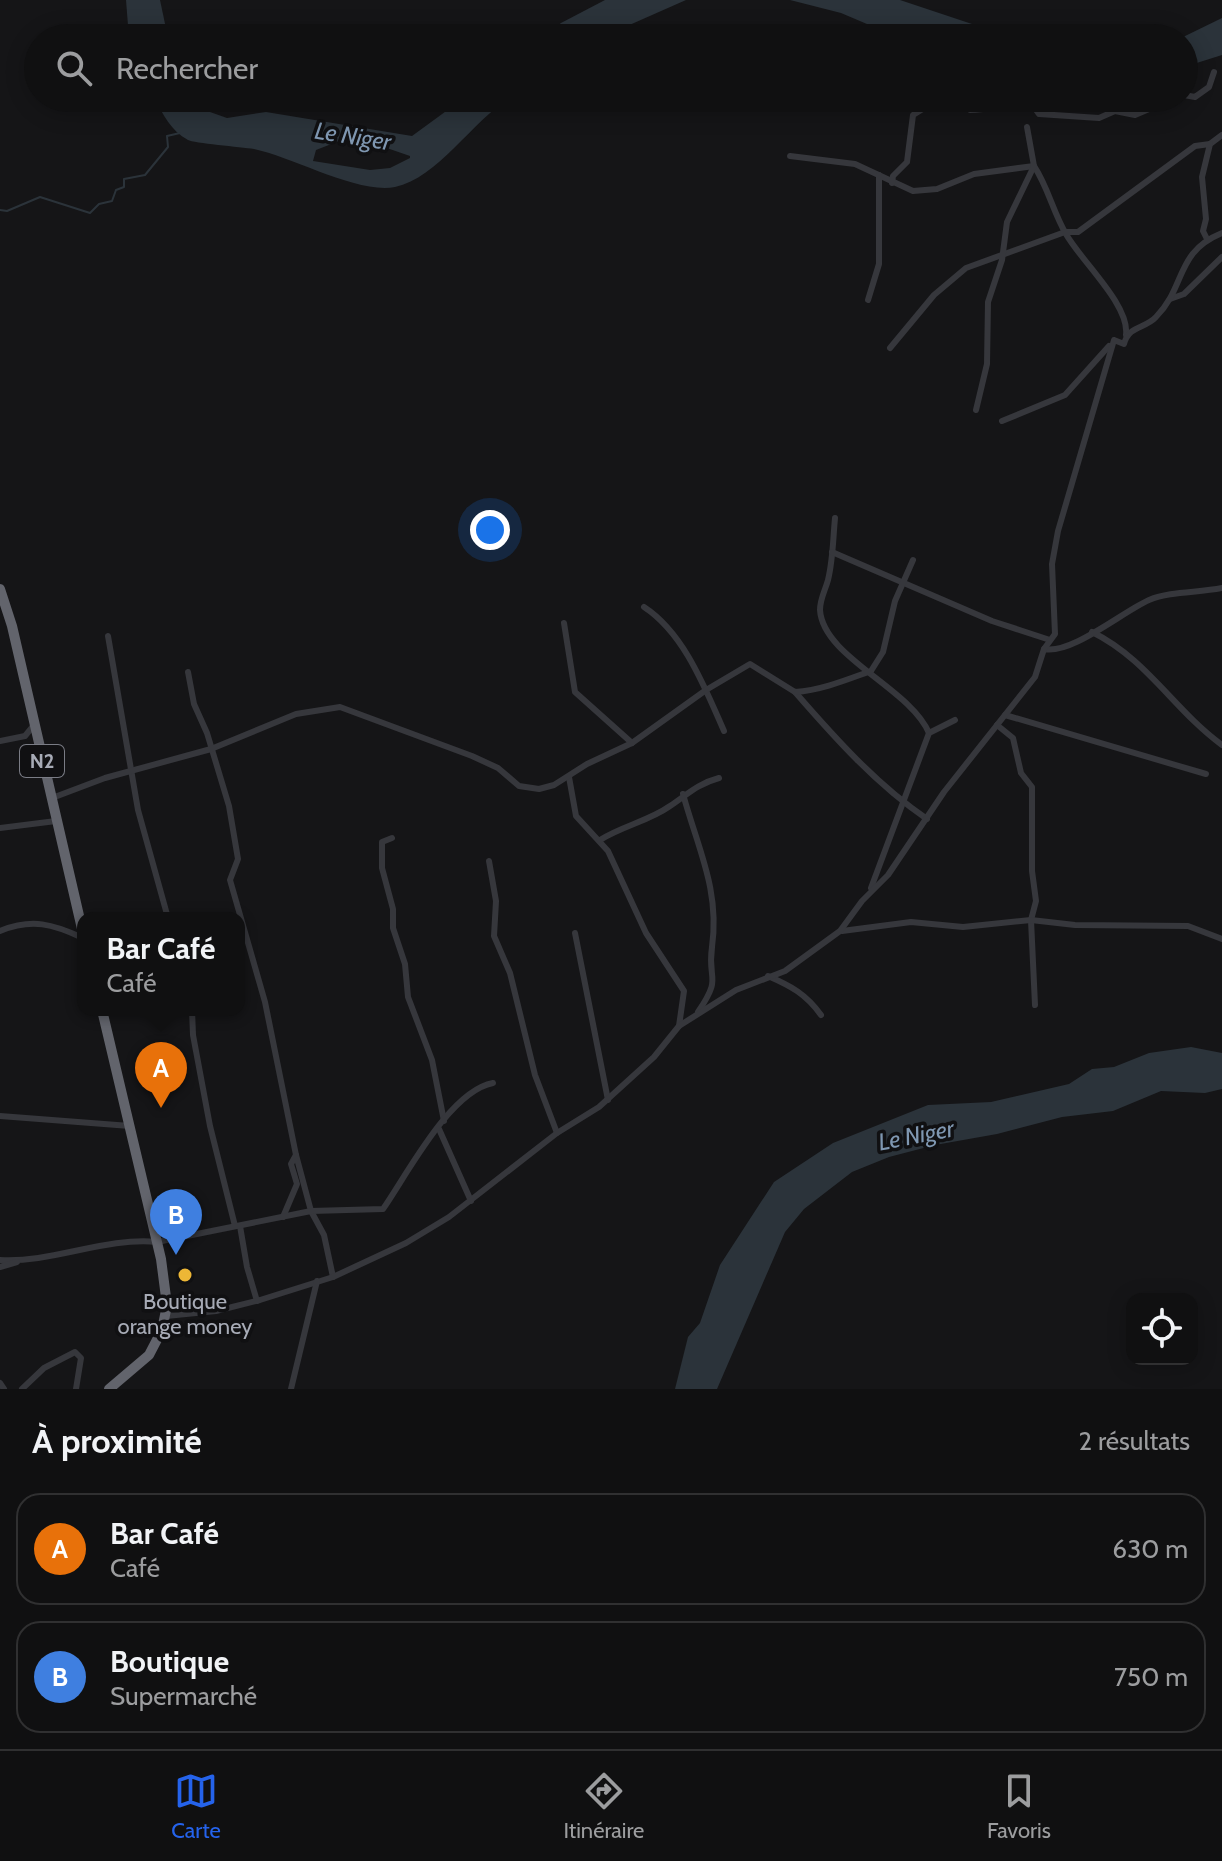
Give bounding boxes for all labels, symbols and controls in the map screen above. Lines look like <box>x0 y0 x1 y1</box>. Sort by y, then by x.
search box <box>24 24 1198 112</box>
icon: search <box>52 46 96 90</box>
text: Rechercher <box>116 50 258 87</box>
water label: Le Niger <box>313 116 395 157</box>
your location <box>470 510 510 550</box>
road number: N2 <box>20 745 64 777</box>
popup <box>77 912 245 1016</box>
text: Bar Café <box>107 930 215 967</box>
text: Café <box>107 967 157 999</box>
pin: A <box>135 1042 187 1108</box>
water label: Le Niger <box>876 1113 958 1157</box>
pin: B <box>150 1189 202 1255</box>
marker: Boutique orange money <box>176 1266 194 1284</box>
place label: Boutique orange money <box>118 1288 252 1340</box>
map controls <box>1126 1293 1198 1365</box>
button: locate <box>1126 1293 1198 1365</box>
text: À proximité <box>32 1420 202 1462</box>
text: 2 résultats <box>1078 1425 1190 1457</box>
text: Bar Café <box>110 1515 219 1552</box>
text: A <box>52 1533 68 1565</box>
text: 630 m <box>1112 1533 1188 1565</box>
text: Café <box>110 1552 160 1584</box>
text: Boutique <box>110 1643 229 1680</box>
text: B <box>52 1661 68 1693</box>
text: 750 m <box>1114 1661 1188 1693</box>
text: Supermarché <box>110 1680 257 1712</box>
tab: Carte <box>171 1769 221 1844</box>
tab: Itinéraire <box>563 1769 644 1844</box>
tab: Favoris <box>987 1769 1051 1844</box>

